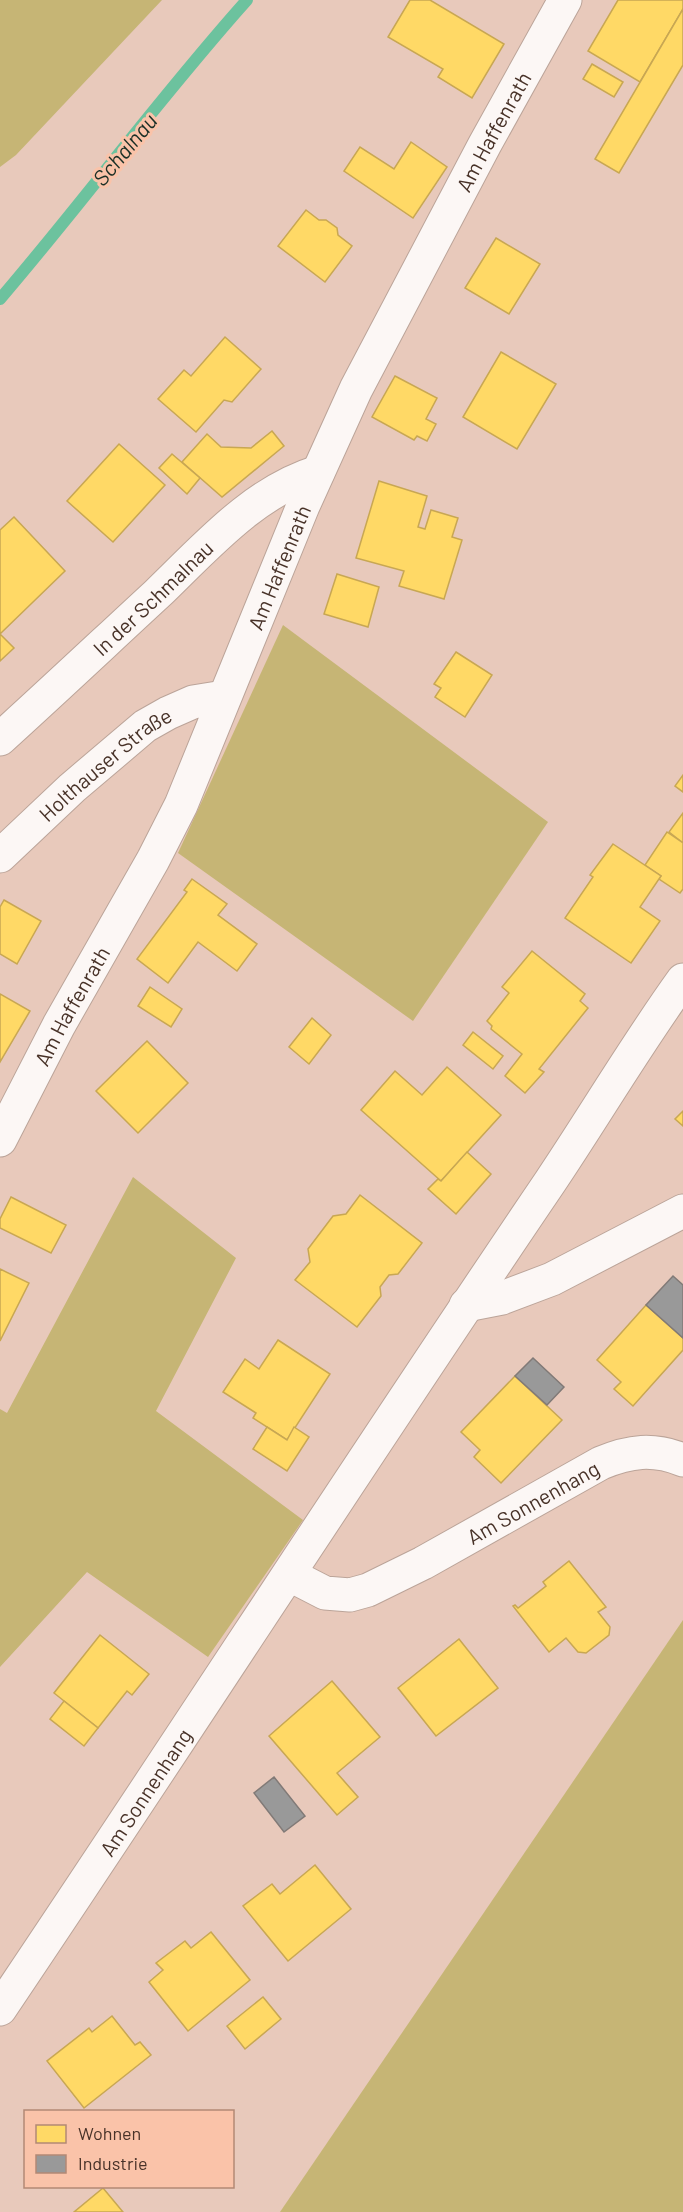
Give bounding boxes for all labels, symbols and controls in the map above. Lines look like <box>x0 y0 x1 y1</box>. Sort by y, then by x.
street label: Am Haffenrath <box>450 67 535 195</box>
water label: Schalnau <box>86 108 162 190</box>
street label: Am Haffenrath <box>242 501 315 633</box>
street label: In der Schmalnau <box>87 534 217 660</box>
street label: Holthauser Straße <box>33 701 175 826</box>
street label: Am Haffenrath <box>28 941 114 1069</box>
street label: Am Sonnenhang <box>462 1454 603 1549</box>
street label: Am Sonnenhang <box>94 1723 196 1860</box>
legend <box>24 2110 234 2188</box>
text: Wohnen <box>78 2122 141 2144</box>
text: Industrie <box>78 2152 148 2174</box>

